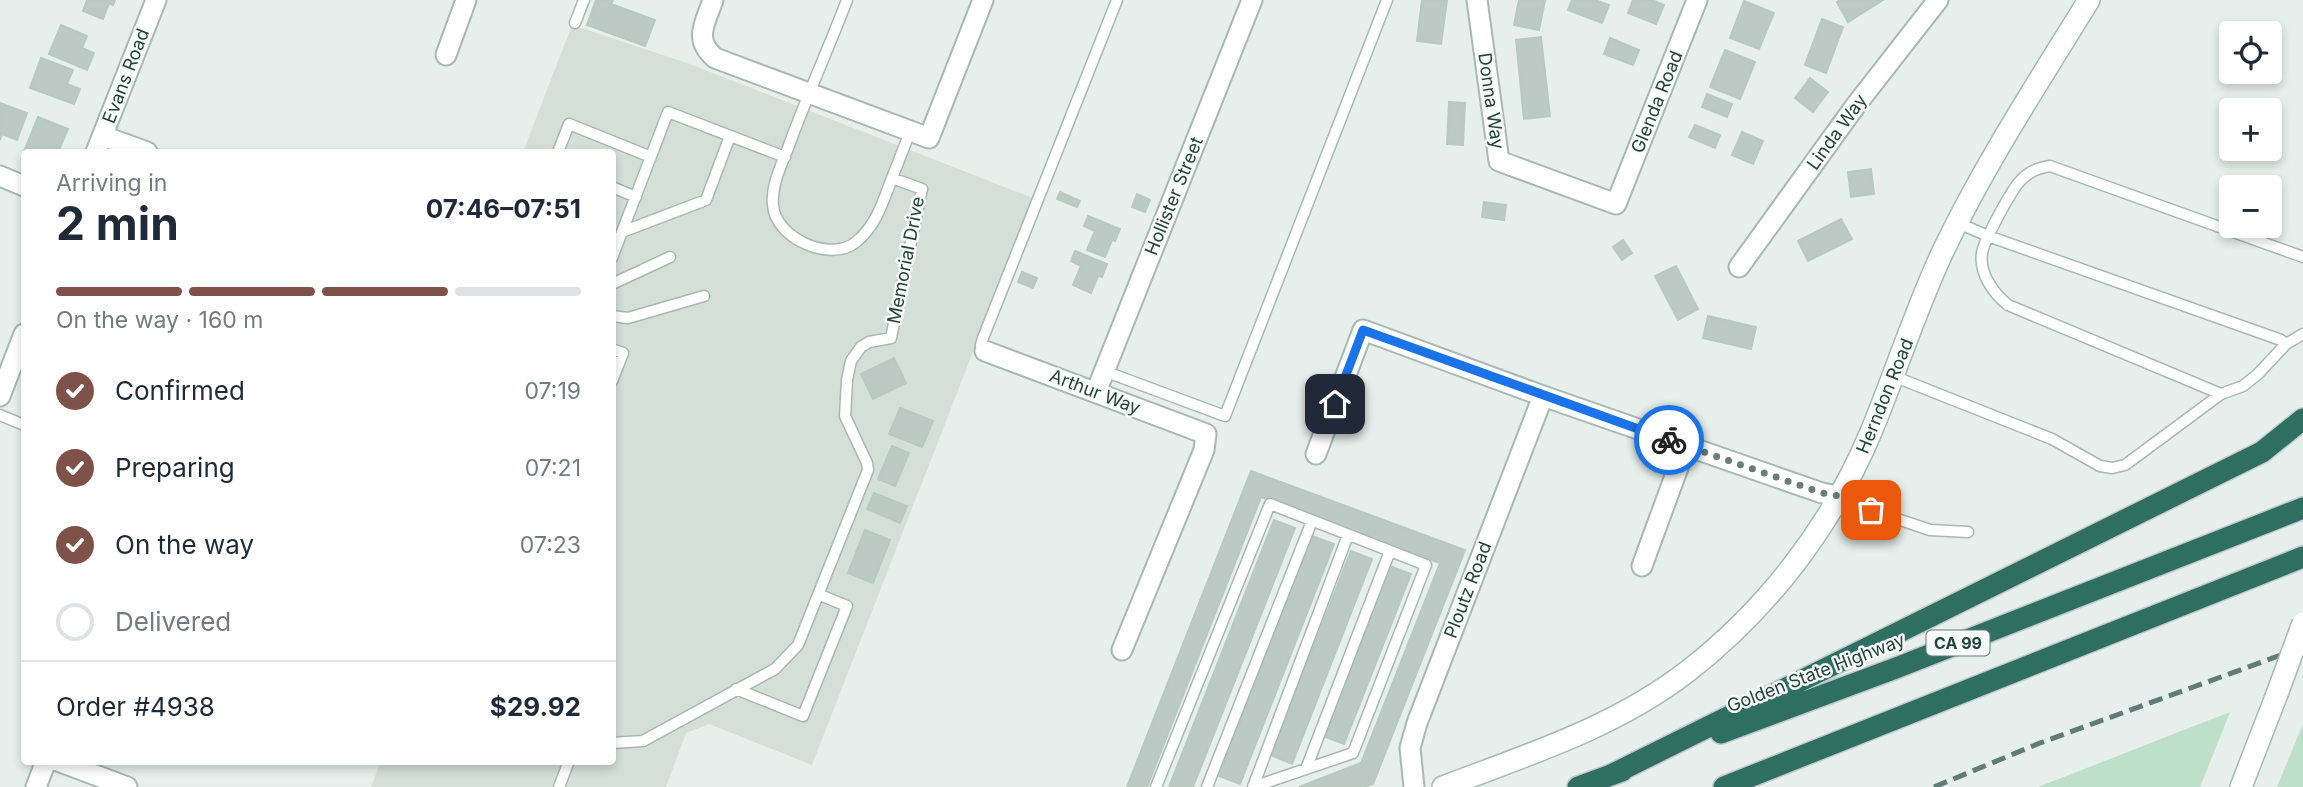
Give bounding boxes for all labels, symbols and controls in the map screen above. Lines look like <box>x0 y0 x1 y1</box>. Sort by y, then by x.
map controls <box>2219 21 2282 238</box>
button: locate <box>2219 21 2282 84</box>
street label: Evans Road <box>98 26 153 126</box>
street label: Glenda Road <box>1626 48 1687 156</box>
street label: Donna Way <box>1474 51 1509 150</box>
street label: Linda Way <box>1802 90 1871 174</box>
button: + <box>2219 98 2282 161</box>
street label: Hollister Street <box>1140 134 1207 258</box>
text: Arriving in <box>56 169 167 197</box>
button: − <box>2219 175 2282 238</box>
text: 07:46–07:51 <box>426 193 581 224</box>
text: 2 min <box>56 195 179 251</box>
street label: Memorial Drive <box>883 195 928 325</box>
text: On the way · 160 m <box>56 306 263 334</box>
street label: Herndon Road <box>1852 335 1917 457</box>
street label: Arthur Way <box>1047 365 1143 418</box>
icon: check <box>56 372 94 410</box>
pin <box>1305 374 1365 434</box>
text: Confirmed <box>115 375 245 406</box>
text: 07:19 <box>524 377 581 405</box>
icon: home <box>1316 385 1354 423</box>
courier <box>1634 405 1704 475</box>
icon: bike <box>1650 421 1688 459</box>
icon: check <box>56 449 94 487</box>
text: Preparing <box>115 452 235 483</box>
text: 07:21 <box>525 454 581 482</box>
pin <box>1841 480 1901 540</box>
icon: bag <box>1852 491 1890 529</box>
icon: check <box>56 526 94 564</box>
text: On the way <box>115 529 254 560</box>
text: 07:23 <box>520 531 581 559</box>
street label: Ploutz Road <box>1440 539 1496 641</box>
text: Delivered <box>115 606 231 637</box>
street label: Golden State Highway <box>1724 629 1908 716</box>
road number: CA 99 <box>1926 630 1990 656</box>
text: Order #4938 <box>56 691 215 722</box>
text: $29.92 <box>490 691 581 722</box>

